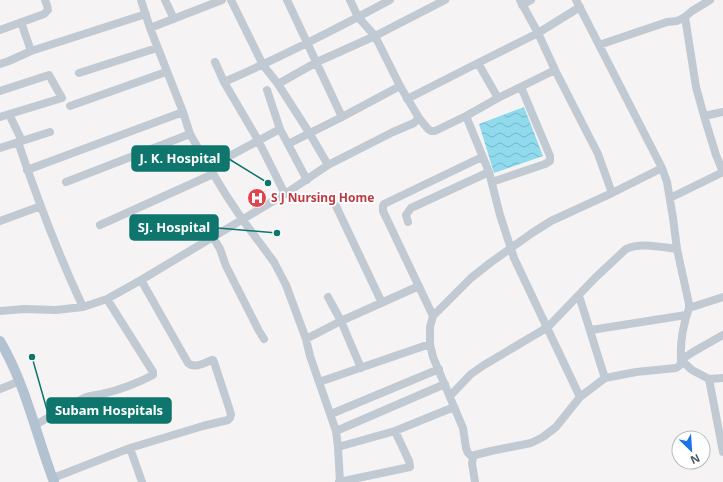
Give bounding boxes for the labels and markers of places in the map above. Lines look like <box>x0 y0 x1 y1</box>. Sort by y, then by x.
callout: J. K. Hospital <box>132 146 229 171</box>
hospital icon: S J Nursing Home <box>246 187 268 209</box>
place label: S J Nursing Home <box>271 189 374 206</box>
callout: SJ. Hospital <box>130 215 218 240</box>
callout: Subam Hospitals <box>47 398 171 423</box>

